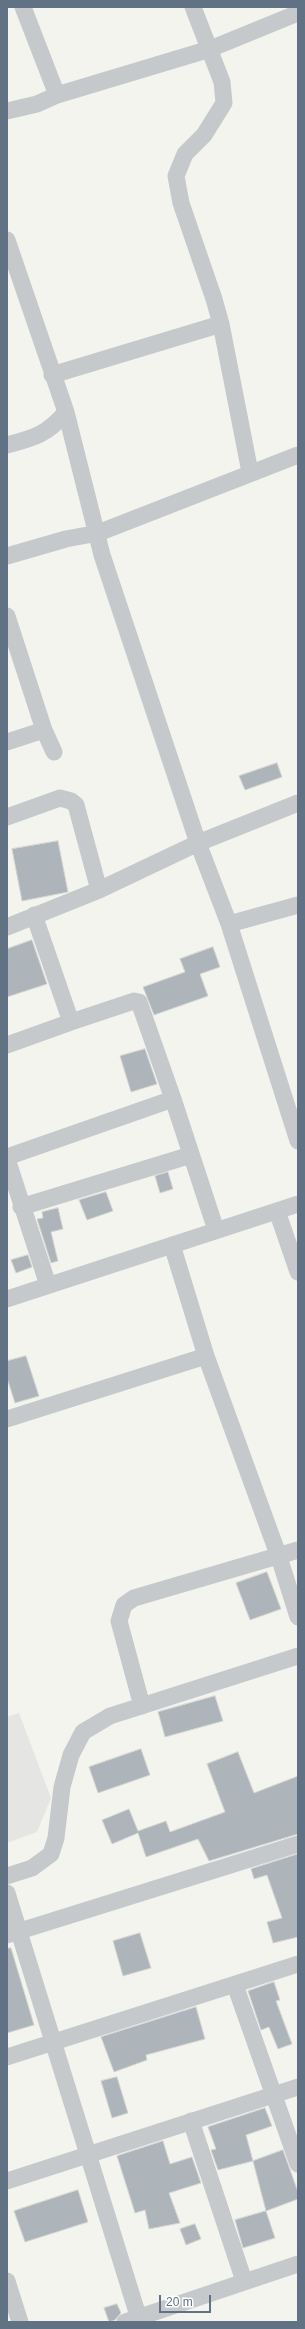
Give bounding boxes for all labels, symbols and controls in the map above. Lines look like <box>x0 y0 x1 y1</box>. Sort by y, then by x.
scale bar <box>161 2287 213 2313</box>
text: 20 m <box>166 2295 193 2309</box>

